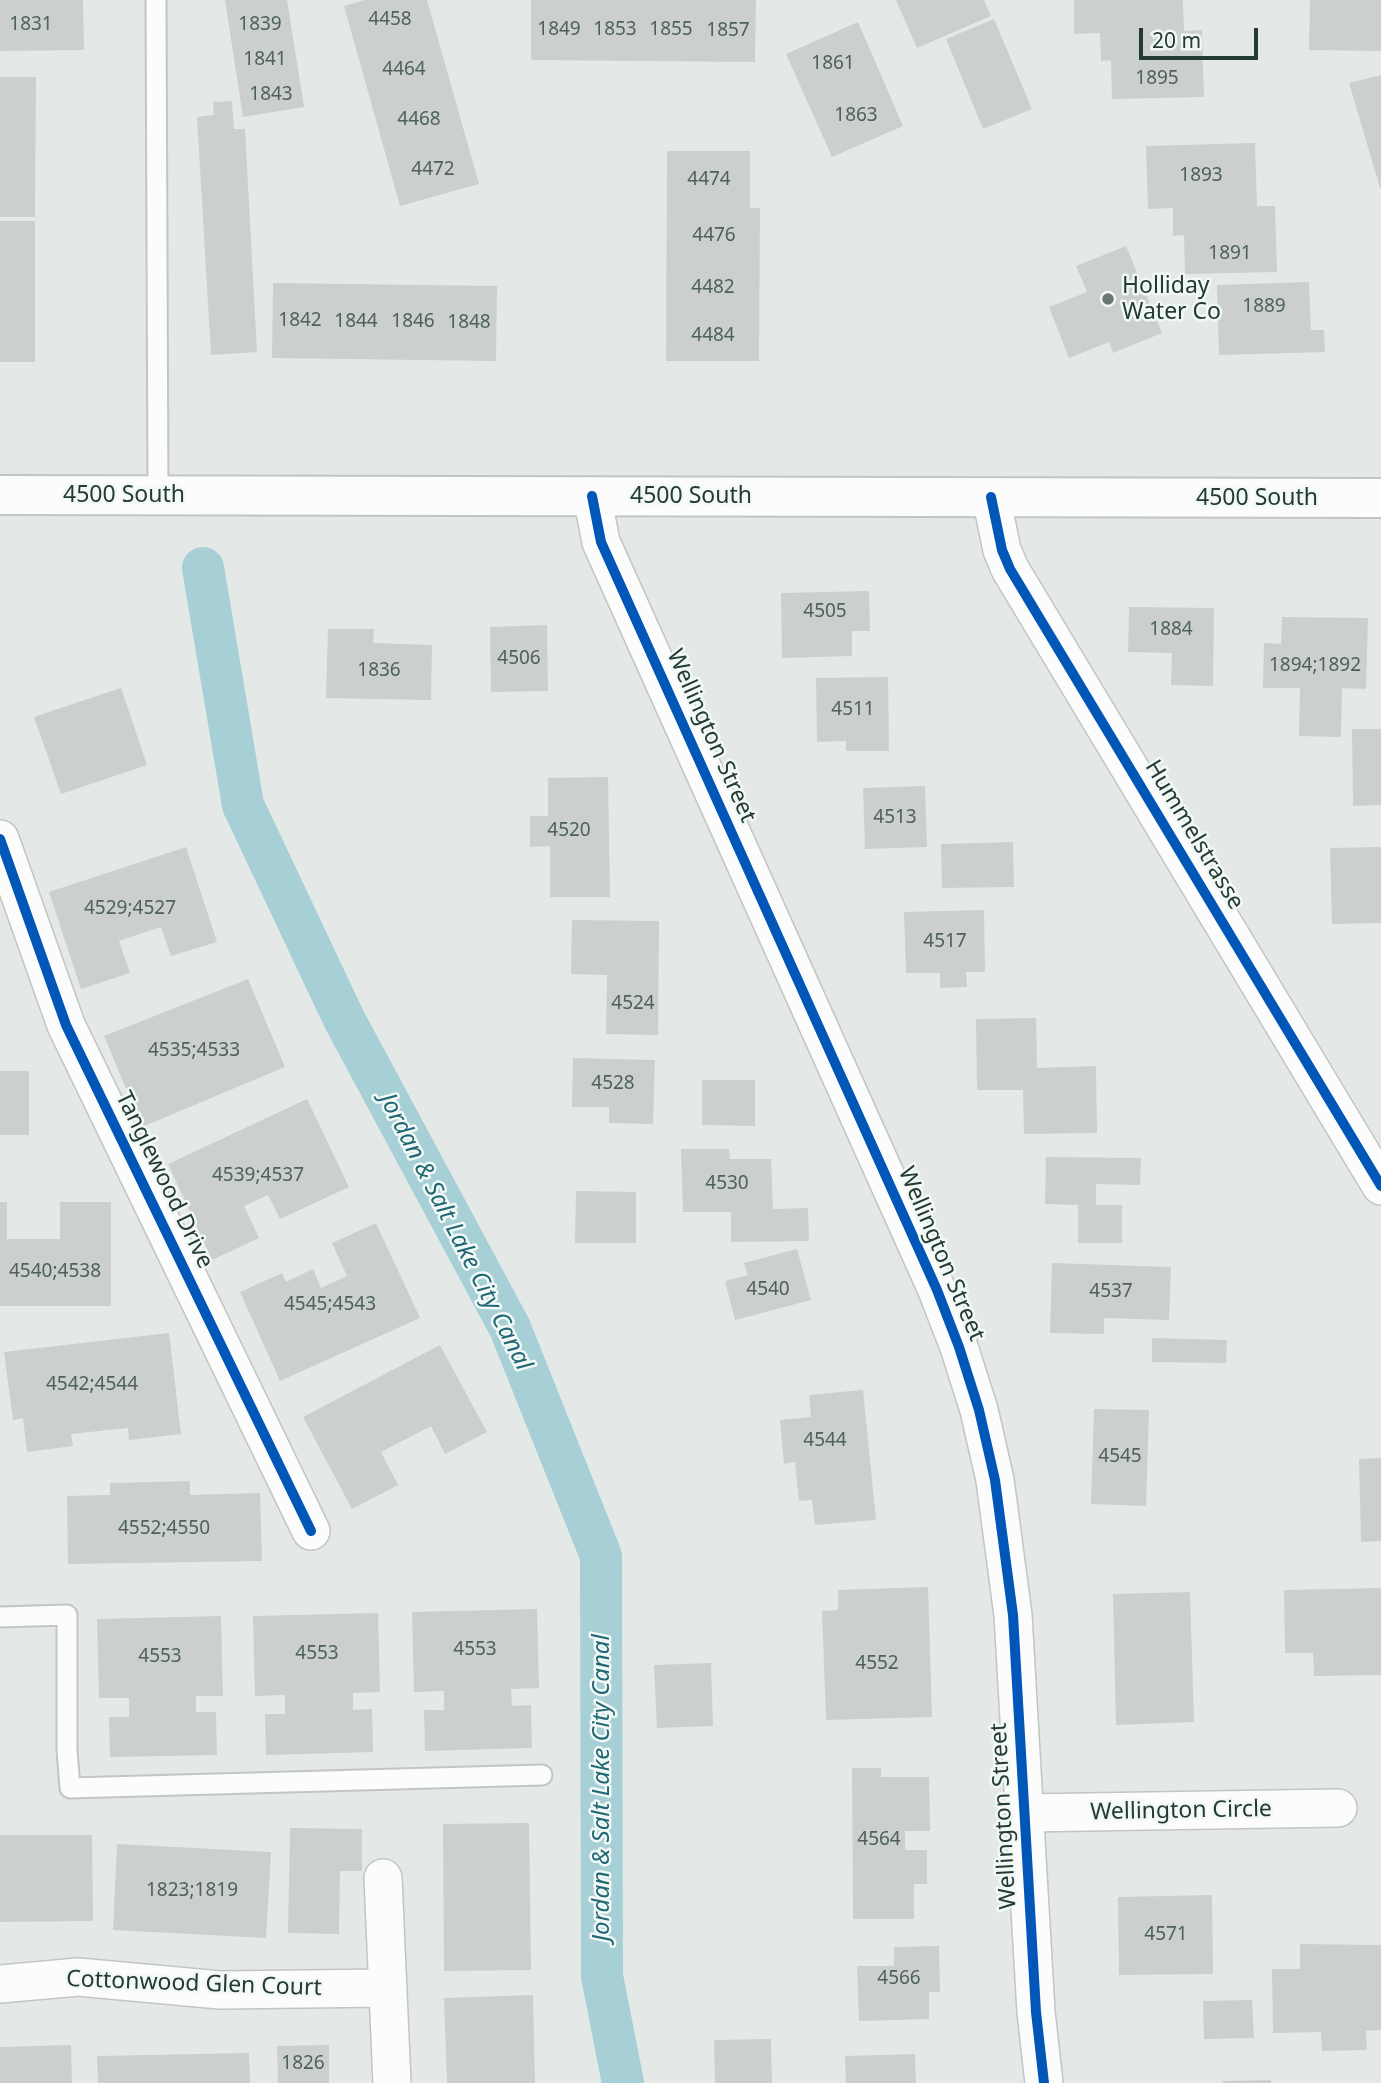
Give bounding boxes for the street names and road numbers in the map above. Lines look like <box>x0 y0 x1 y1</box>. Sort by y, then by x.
street label: 4500 South <box>63 481 185 509</box>
street label: 4500 South <box>630 482 752 510</box>
street label: 4500 South <box>1196 484 1318 512</box>
street label: Wellington Street <box>660 645 762 827</box>
street label: Hummelstrasse <box>1139 755 1249 915</box>
street label: Tanglewood Drive <box>109 1087 219 1273</box>
street label: Wellington Street <box>892 1163 990 1345</box>
street label: Wellington Street <box>985 1722 1023 1910</box>
street label: Wellington Circle <box>1090 1796 1272 1826</box>
street label: Cottonwood Glen Court <box>66 1966 322 2002</box>

